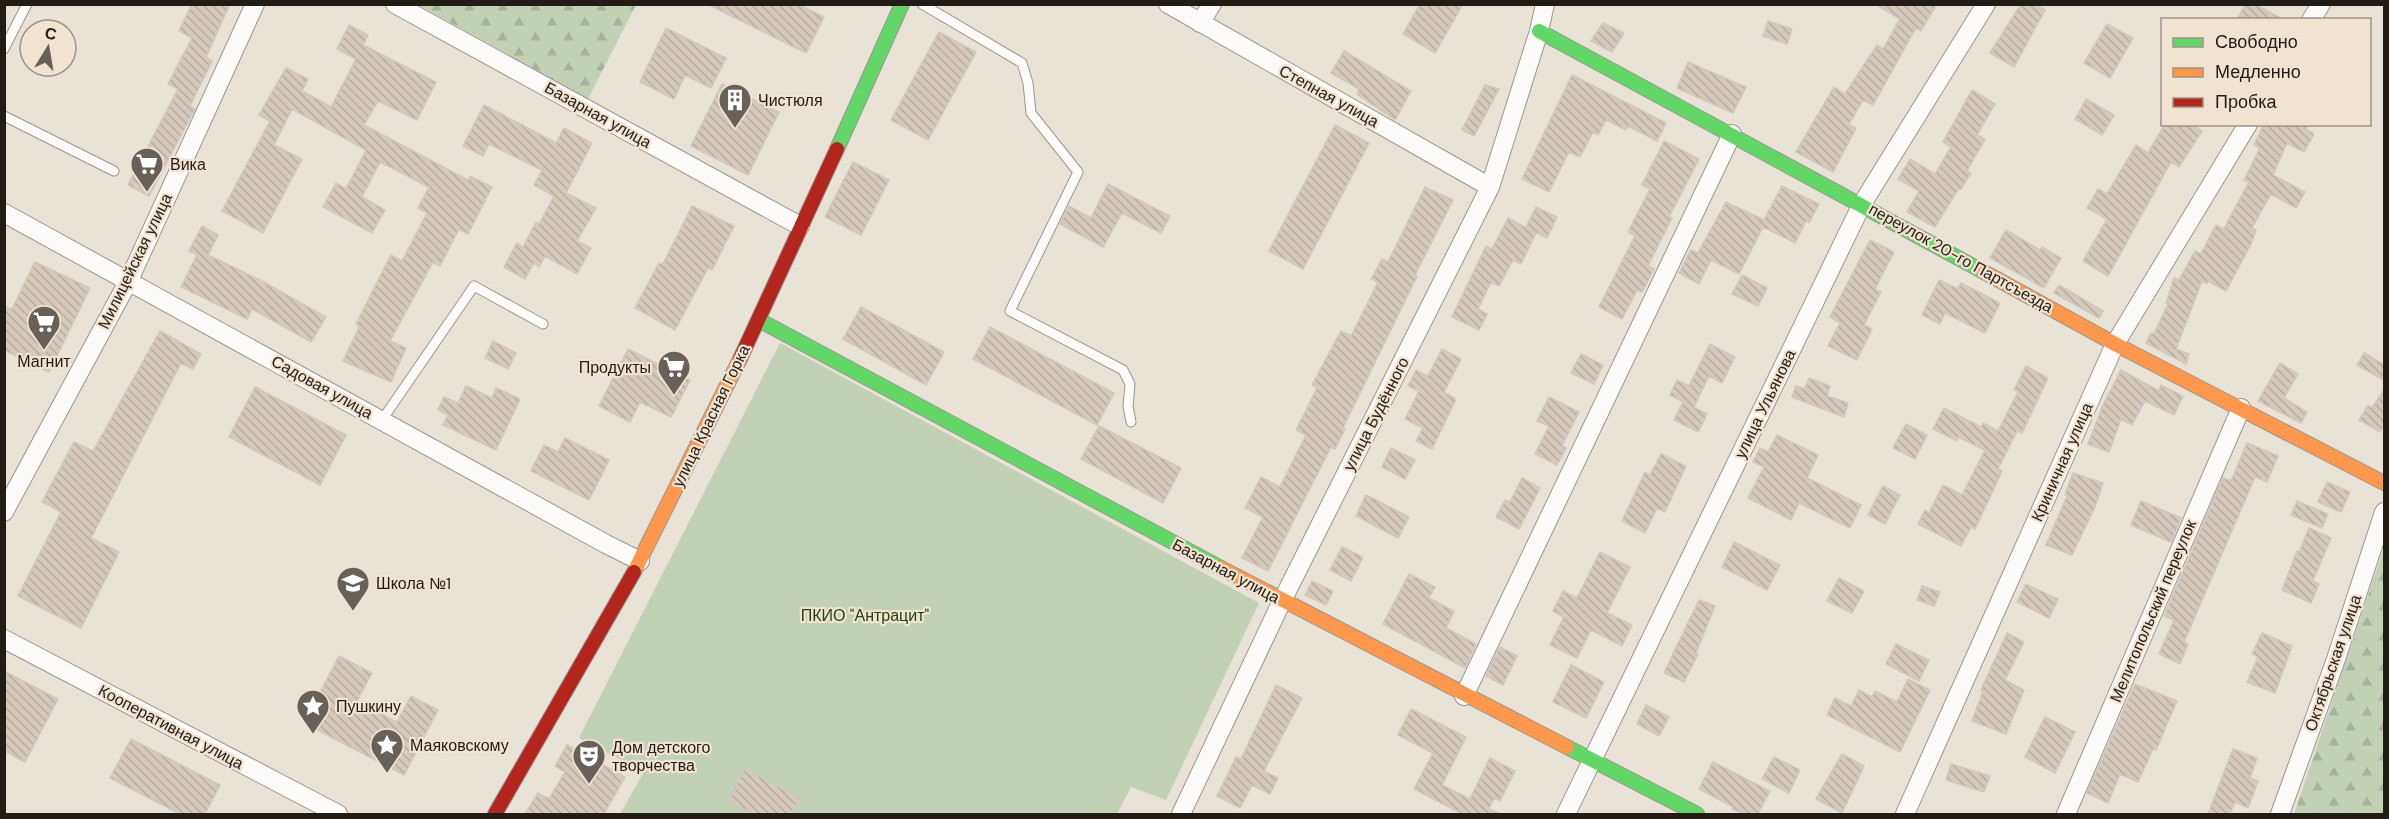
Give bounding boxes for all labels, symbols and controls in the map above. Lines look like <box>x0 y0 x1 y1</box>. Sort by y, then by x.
north arrow <box>18 18 78 78</box>
legend <box>2161 18 2371 126</box>
text: С <box>43 22 59 45</box>
text: Свободно <box>2215 30 2298 54</box>
street label: Степная улица <box>1275 60 1383 132</box>
text: Медленно <box>2215 60 2301 84</box>
street label: Базарная улица <box>541 77 655 153</box>
building icon: Чистюля <box>717 82 753 129</box>
place label: Чистюля <box>758 90 823 111</box>
text: Пробка <box>2215 90 2278 114</box>
supermarket icon: Вика <box>129 146 165 193</box>
place label: Вика <box>170 154 206 175</box>
street label: Милицейская улица <box>93 190 177 332</box>
street label: переулок 20-го Партсъезда <box>1865 198 2057 318</box>
supermarket icon: Магнит <box>26 304 62 351</box>
street label: улица Красная Горка <box>667 341 755 491</box>
street label: улица Ульянова <box>1730 346 1800 462</box>
supermarket icon: Продукты <box>656 349 692 396</box>
street label: Садовая улица <box>267 350 377 424</box>
place label: Магнит <box>17 351 71 372</box>
street label: улица Будённого <box>1338 353 1414 474</box>
place label: Продукты <box>579 357 651 378</box>
street label: Криничная улица <box>2026 399 2098 525</box>
street label: Мелитопольский переулок <box>2105 516 2201 706</box>
street label: Базарная улица <box>1169 534 1284 608</box>
school or university icon: Школа №1 <box>335 565 371 612</box>
place label: Школа №1 <box>376 573 451 594</box>
street label: Октябрьская улица <box>2300 592 2366 734</box>
park label: ПКИО "Антрацит" <box>801 605 930 626</box>
street label: Кооперативная улица <box>95 680 247 774</box>
place icon: Пушкину <box>295 688 331 735</box>
place label: Пушкину <box>336 696 401 717</box>
place icon: Маяковскому <box>369 727 405 774</box>
place label: Маяковскому <box>410 735 509 756</box>
place label: Дом детского творчества <box>612 737 711 776</box>
theatre icon: Дом детского творчества <box>571 738 607 785</box>

